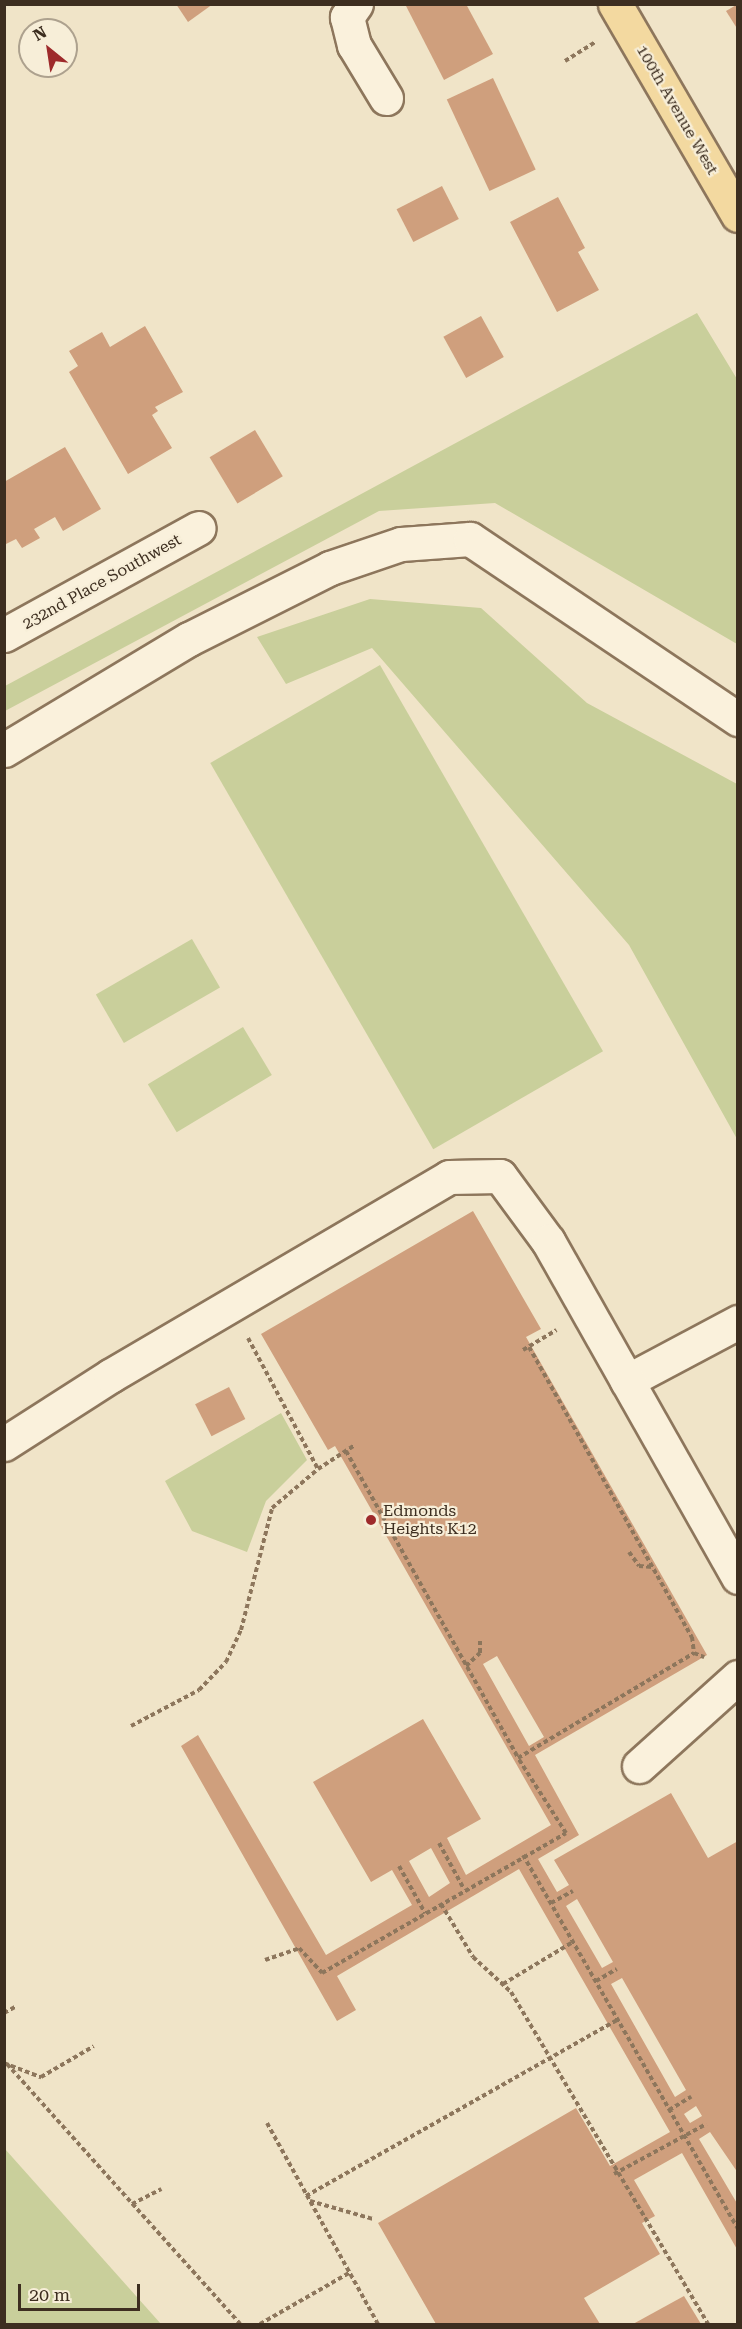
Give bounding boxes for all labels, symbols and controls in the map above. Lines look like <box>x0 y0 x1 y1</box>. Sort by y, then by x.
north arrow <box>18 18 78 78</box>
text: N <box>30 22 50 45</box>
street label: 100th Avenue West <box>632 42 722 178</box>
street label: 232nd Place Southwest <box>19 530 185 634</box>
place label: Edmonds Heights K12 <box>383 1501 477 1539</box>
marker: Edmonds Heights K12 <box>364 1513 378 1527</box>
scale bar <box>21 2272 142 2310</box>
text: 20 m <box>29 2284 70 2305</box>

